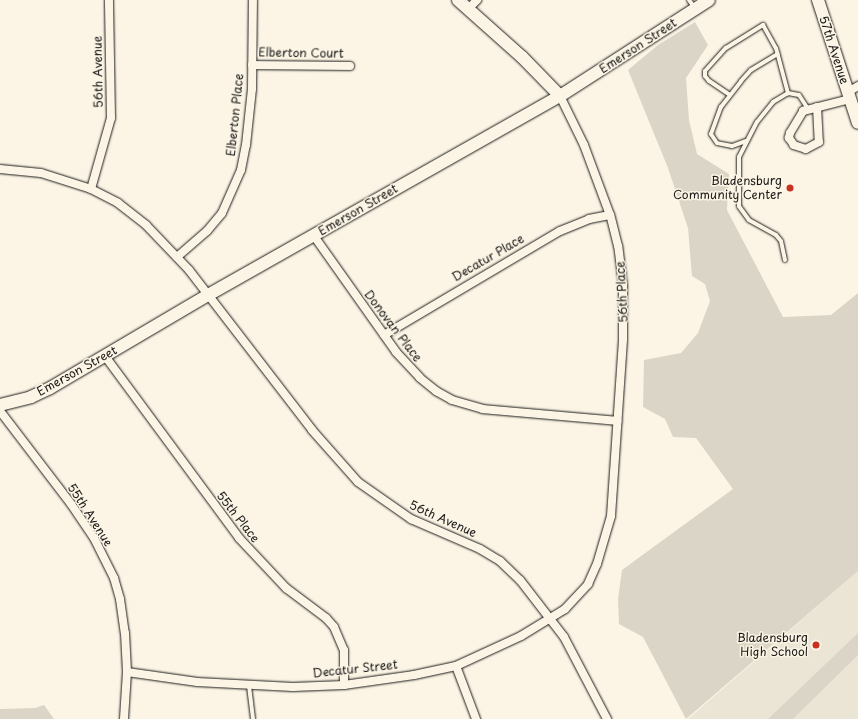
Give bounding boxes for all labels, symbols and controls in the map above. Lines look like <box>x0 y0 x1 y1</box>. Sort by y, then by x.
street label: 57th Avenue <box>816 14 852 86</box>
street label: Emerson Street <box>597 16 679 76</box>
street label: 56th Avenue <box>90 35 106 109</box>
street label: Elberton Court <box>258 45 344 61</box>
street label: Elberton Place <box>224 73 246 157</box>
place label: Bladensburg Community Center <box>672 174 782 202</box>
street label: Emerson Street <box>316 181 400 239</box>
marker: Bladensburg Community Center <box>785 183 795 193</box>
street label: Decatur Place <box>449 231 527 285</box>
street label: 56th Place <box>613 260 631 324</box>
street label: Donovan Place <box>362 288 424 364</box>
street label: Emerson Street <box>34 343 120 399</box>
street label: 55th Avenue <box>64 481 116 549</box>
street label: 55th Place <box>213 488 263 546</box>
street label: 56th Avenue <box>407 498 479 540</box>
place label: Bladensburg High School <box>737 631 808 659</box>
marker: Bladensburg High School <box>811 640 821 650</box>
street label: Decatur Street <box>311 657 399 681</box>

